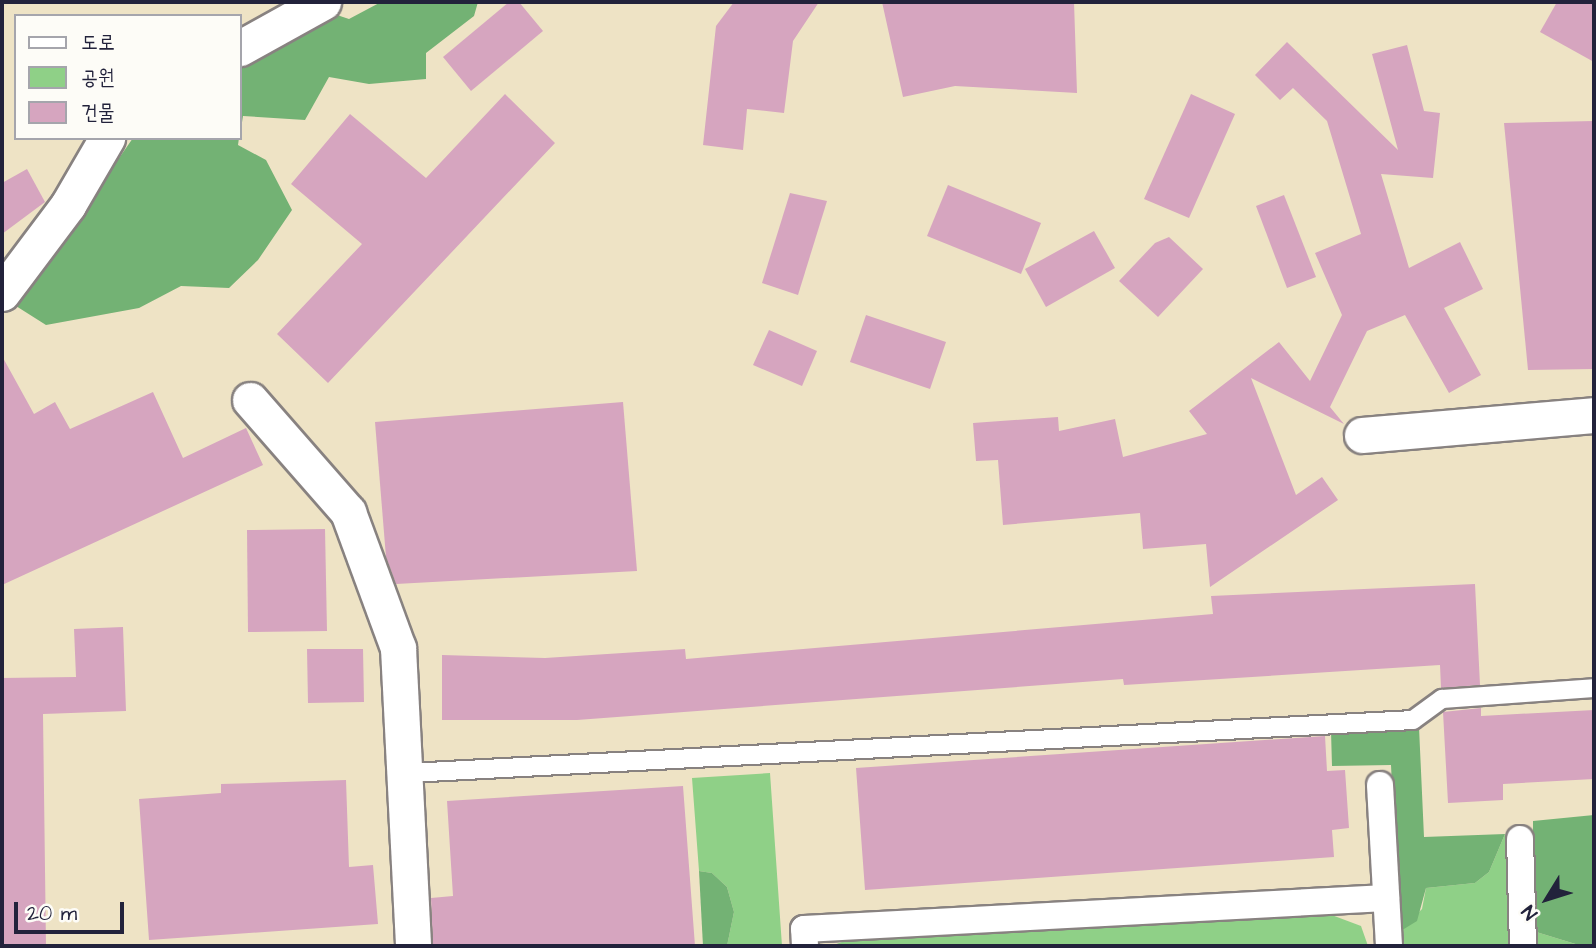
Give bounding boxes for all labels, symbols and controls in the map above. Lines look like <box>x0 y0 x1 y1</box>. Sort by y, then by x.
legend <box>14 14 242 140</box>
text: 도로 <box>81 28 115 57</box>
text: 공원 <box>81 63 115 92</box>
text: 건물 <box>81 98 115 127</box>
north arrow <box>1512 864 1582 934</box>
scale bar <box>18 888 128 932</box>
text: 20 m <box>27 899 77 928</box>
text: N <box>1516 899 1544 925</box>

